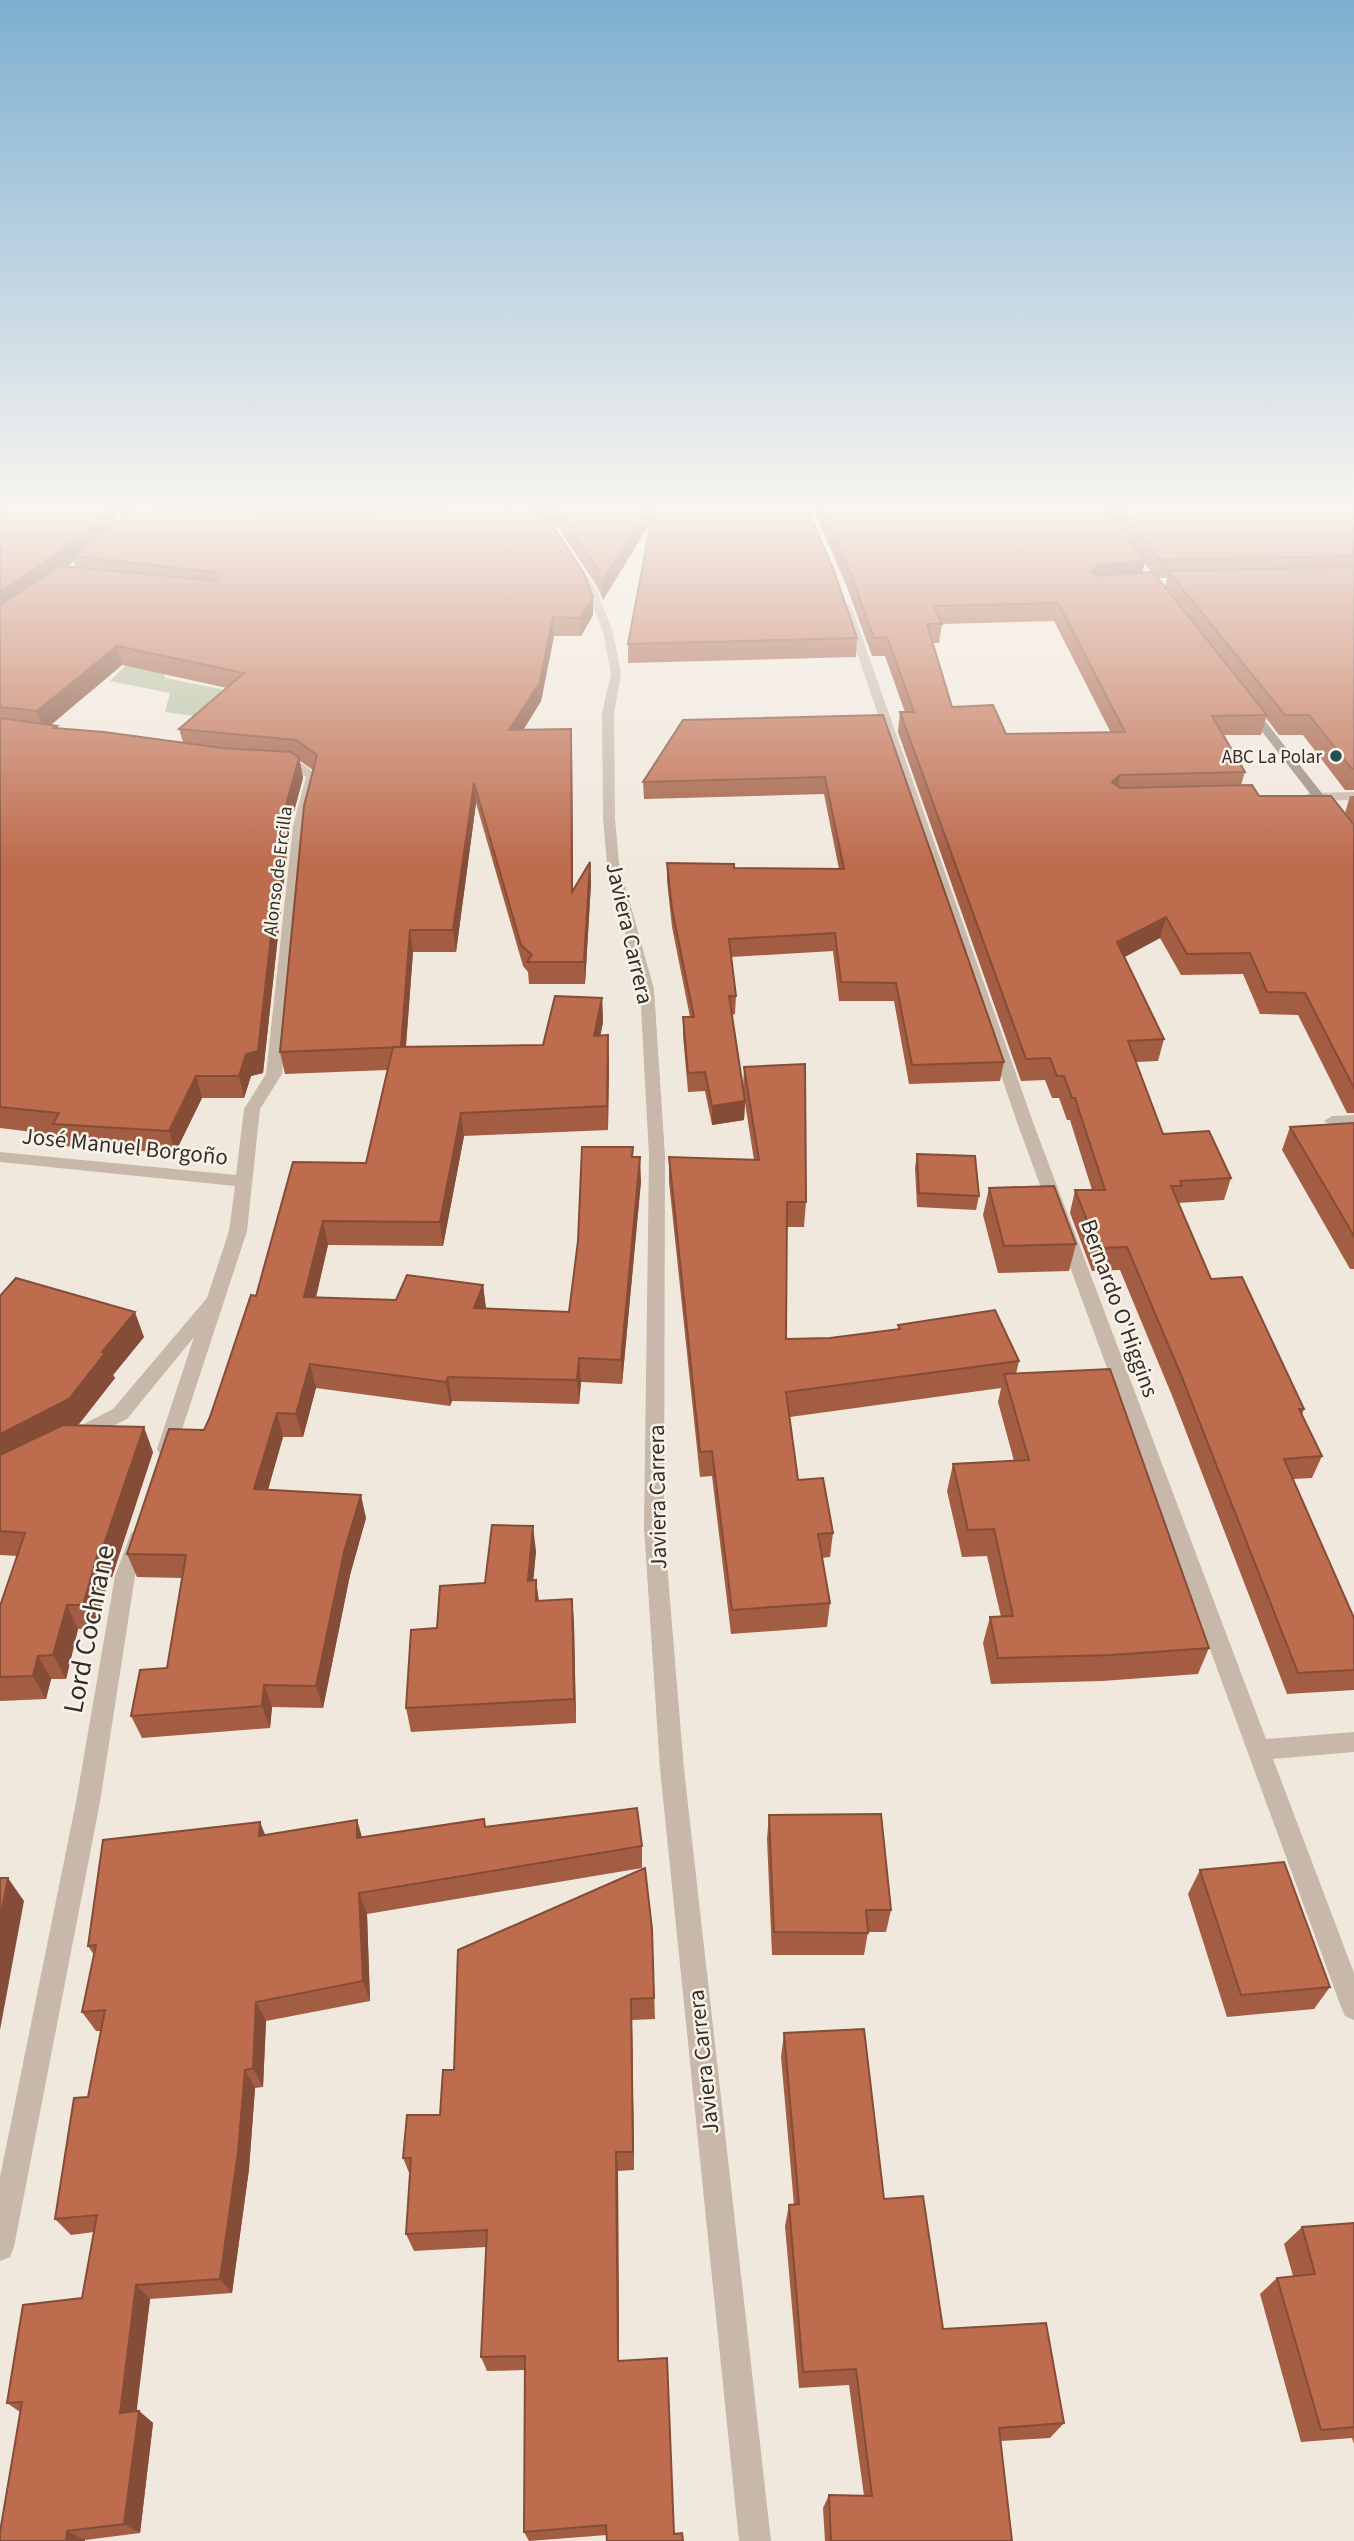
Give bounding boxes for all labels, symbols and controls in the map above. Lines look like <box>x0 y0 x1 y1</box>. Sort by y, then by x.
place label: ABC La Polar <box>1222 744 1322 771</box>
marker: ABC La Polar <box>1328 748 1344 764</box>
street label: Alonso de Ercilla <box>257 805 300 938</box>
street label: Javiera Carrera <box>597 859 662 1007</box>
street label: José Manuel Borgoño <box>20 1119 230 1174</box>
street label: Bernardo O'Higgins <box>1072 1214 1167 1402</box>
street label: Javiera Carrera <box>640 1424 675 1570</box>
street label: Lord Cochrane <box>53 1542 125 1717</box>
street label: Javiera Carrera <box>680 1988 727 2136</box>

